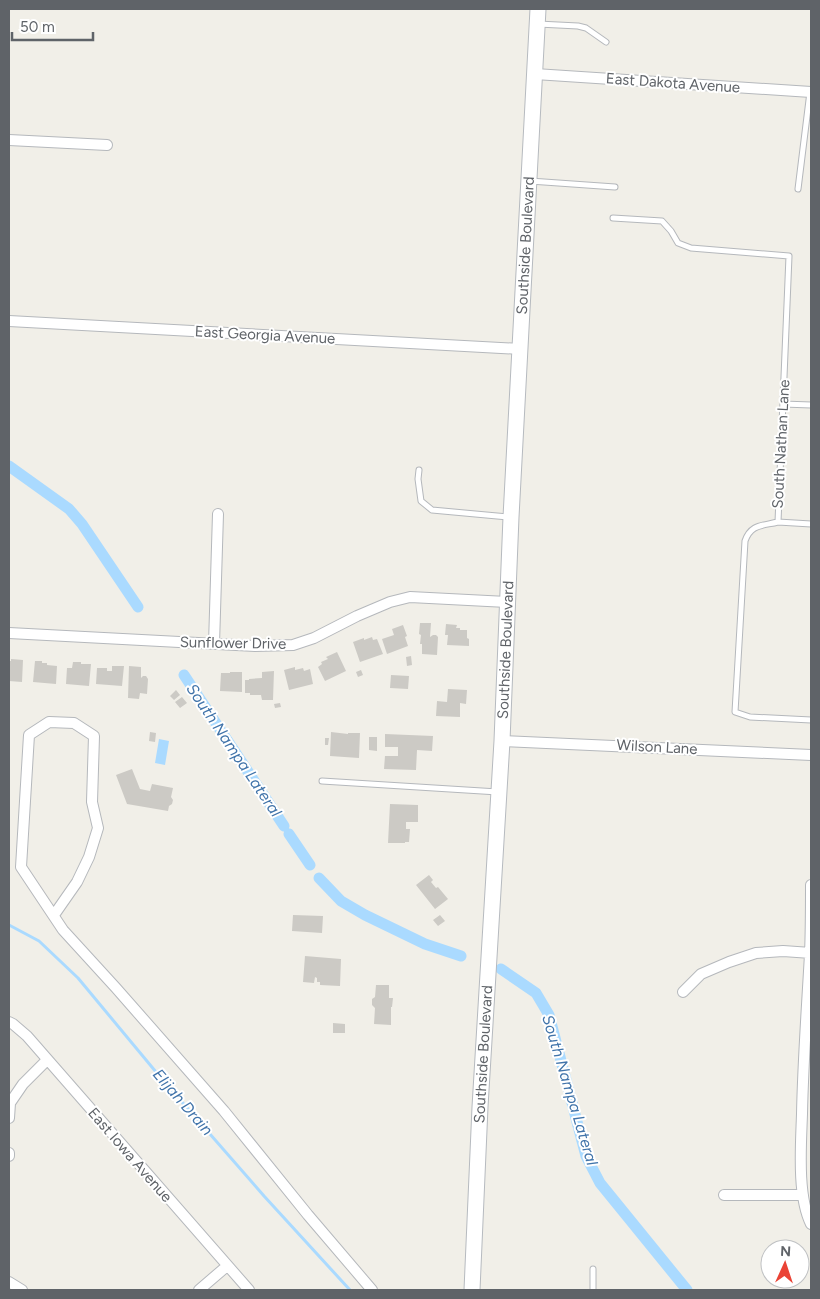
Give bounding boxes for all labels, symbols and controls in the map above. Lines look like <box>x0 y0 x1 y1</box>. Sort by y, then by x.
scale bar <box>12 10 94 42</box>
text: 50 m <box>20 18 55 36</box>
street label: East Dakota Avenue <box>605 69 741 97</box>
street label: Southside Boulevard <box>513 176 538 315</box>
street label: East Georgia Avenue <box>194 322 336 348</box>
street label: South Nathan Lane <box>769 379 793 509</box>
street label: Southside Boulevard <box>494 580 517 719</box>
street label: Sunflower Drive <box>180 633 286 653</box>
water label: South Nampa Lateral <box>182 680 286 820</box>
street label: Wilson Lane <box>616 736 698 758</box>
street label: Southside Boulevard <box>470 985 496 1124</box>
water label: South Nampa Lateral <box>538 1012 602 1168</box>
water label: Elijah Drain <box>149 1065 217 1139</box>
street label: East Iowa Avenue <box>84 1104 176 1206</box>
north arrow <box>760 1239 810 1289</box>
text: N <box>780 1243 792 1260</box>

